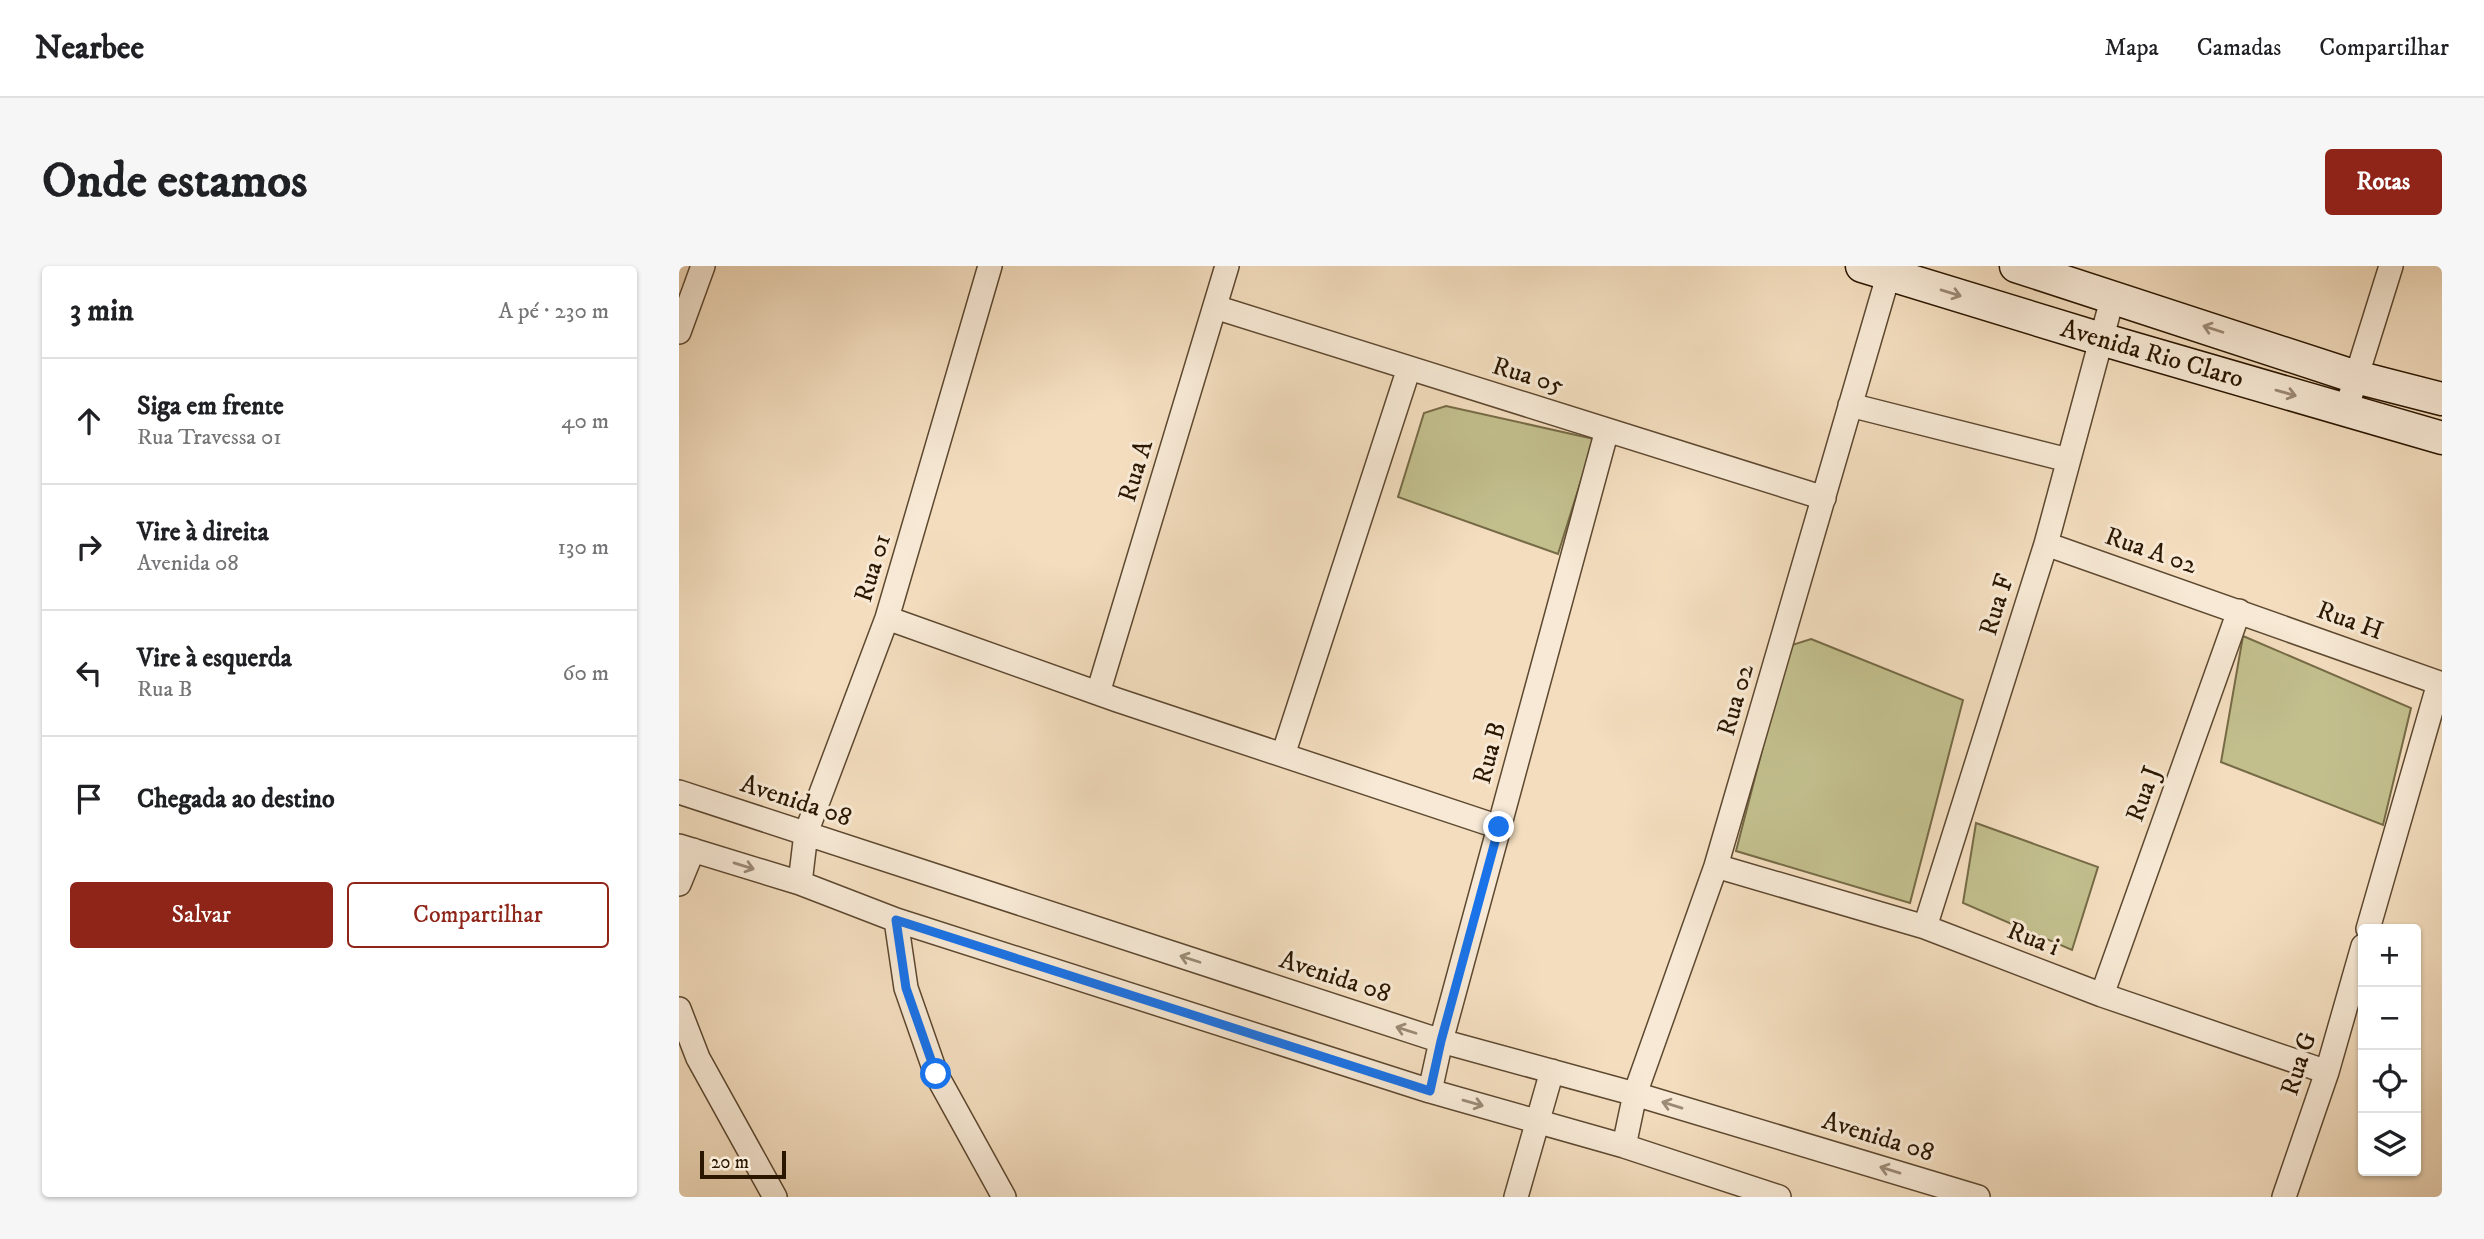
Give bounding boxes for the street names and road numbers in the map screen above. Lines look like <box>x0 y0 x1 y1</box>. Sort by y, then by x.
street label: Avenida Rio Claro <box>2057 312 2247 396</box>
street label: Rua 05 <box>1488 349 1568 403</box>
street label: Rua A <box>1111 436 1161 506</box>
street label: Rua A 02 <box>2101 520 2202 582</box>
street label: Rua 01 <box>847 530 899 606</box>
street label: Rua F <box>1972 570 2022 640</box>
street label: Rua H <box>2312 594 2388 648</box>
street label: Rua 02 <box>1710 660 1762 740</box>
street label: Rua B <box>1466 718 1514 788</box>
street label: Rua J <box>2119 762 2169 826</box>
street label: Avenida 08 <box>736 768 856 834</box>
street label: Rua i <box>2002 914 2064 964</box>
street label: Avenida 08 <box>1275 944 1395 1010</box>
street label: Rua G <box>2273 1028 2325 1100</box>
street label: Avenida 08 <box>1818 1104 1938 1170</box>

